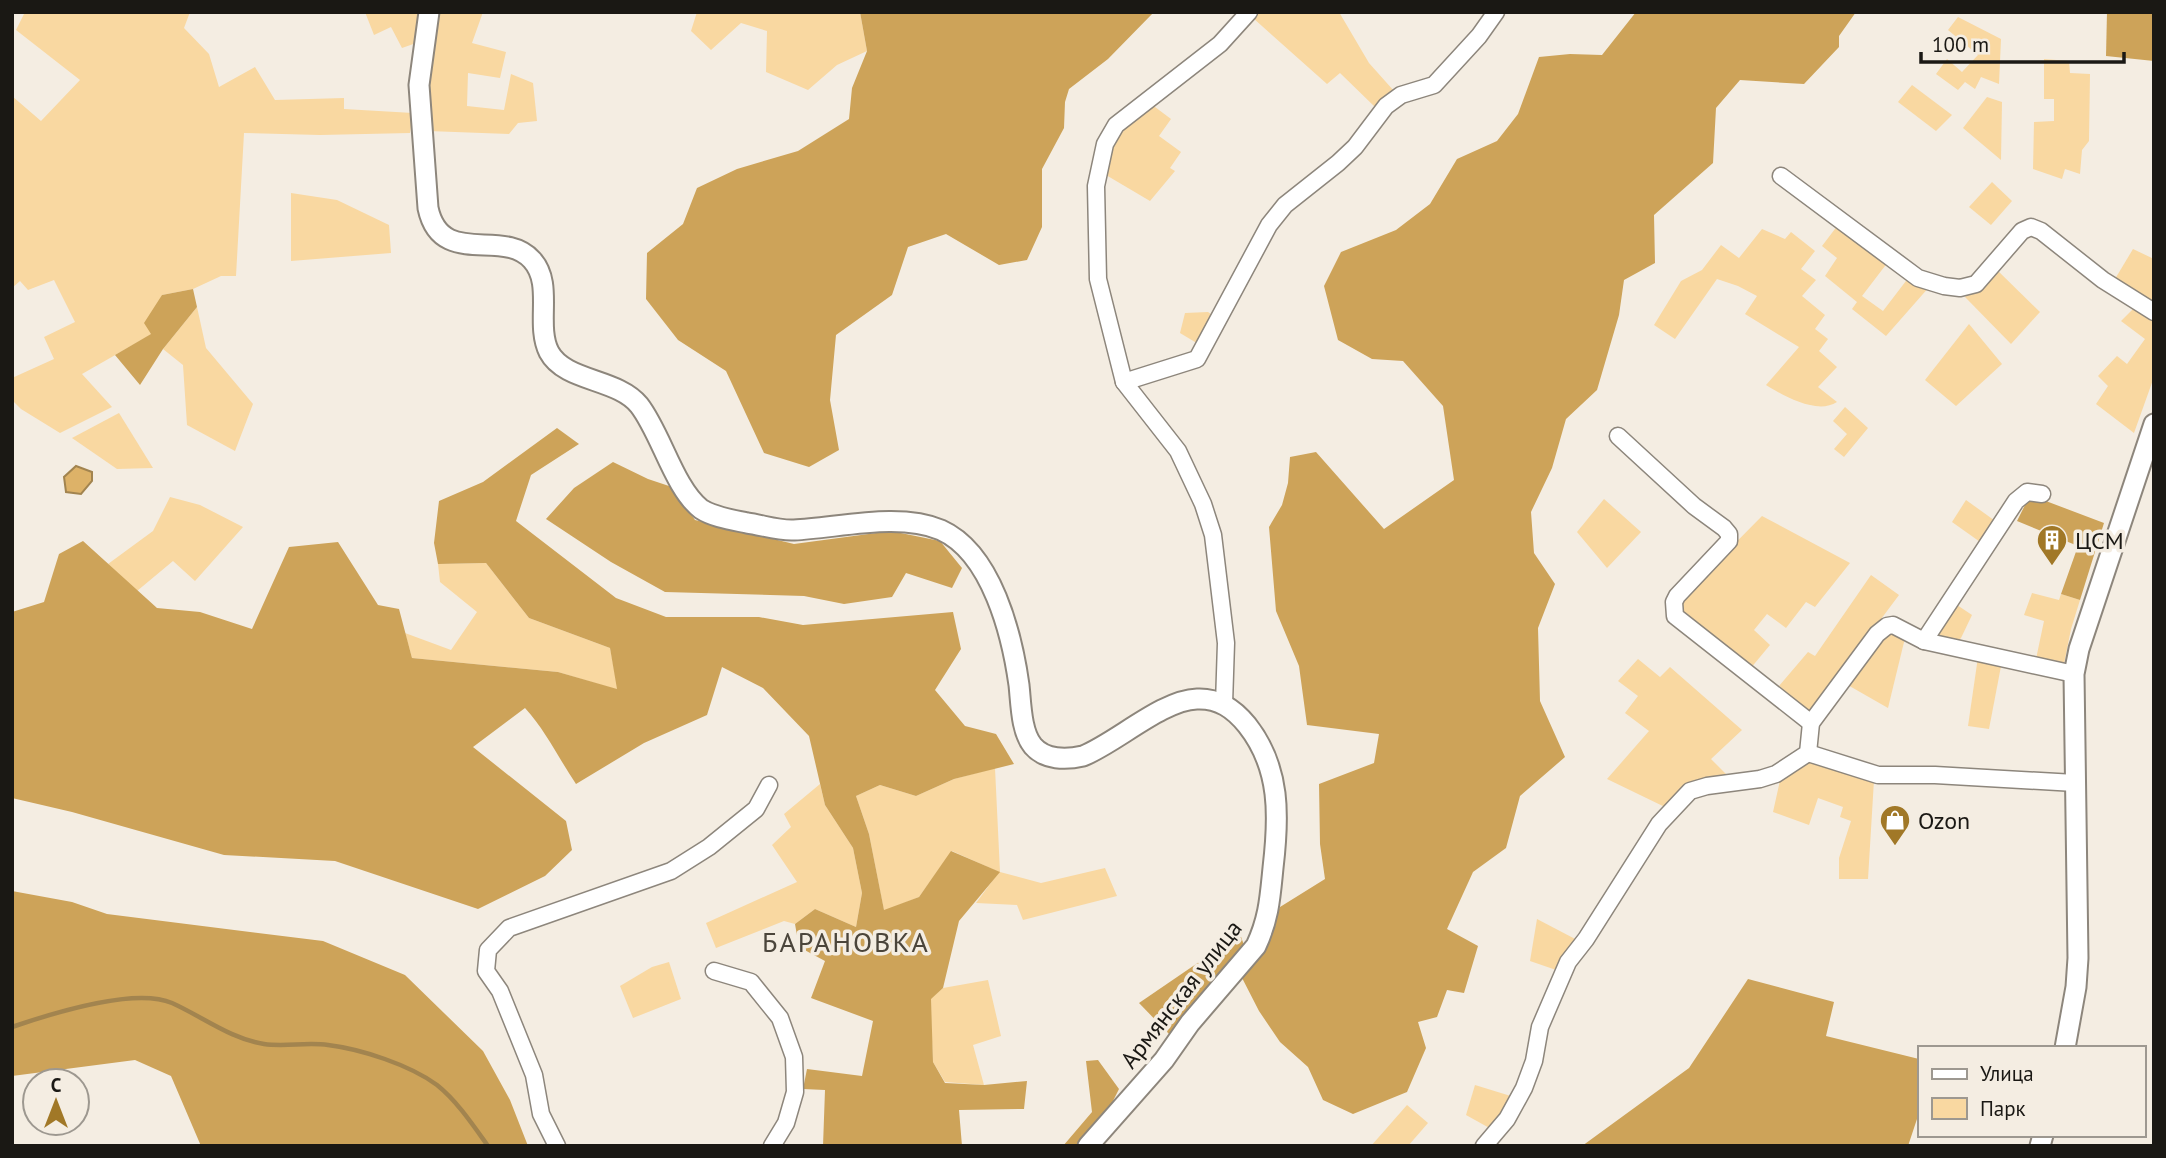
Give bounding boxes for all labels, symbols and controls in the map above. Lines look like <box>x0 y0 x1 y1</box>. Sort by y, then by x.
scale bar <box>1921 21 2124 65</box>
text: 100 m <box>1932 31 1989 58</box>
building icon: ЦСМ <box>2035 523 2069 567</box>
place label: ЦСМ <box>2075 525 2124 556</box>
shop icon: Ozon <box>1878 803 1912 847</box>
place label: Ozon <box>1918 805 1970 836</box>
street label: Армянская улица <box>1113 914 1249 1074</box>
district label: БАРАНОВКА <box>762 923 930 960</box>
legend <box>1918 1046 2145 1137</box>
text: Улица <box>1980 1060 2034 1087</box>
north arrow <box>21 1067 91 1137</box>
text: С <box>51 1073 62 1097</box>
text: Парк <box>1980 1095 2026 1122</box>

